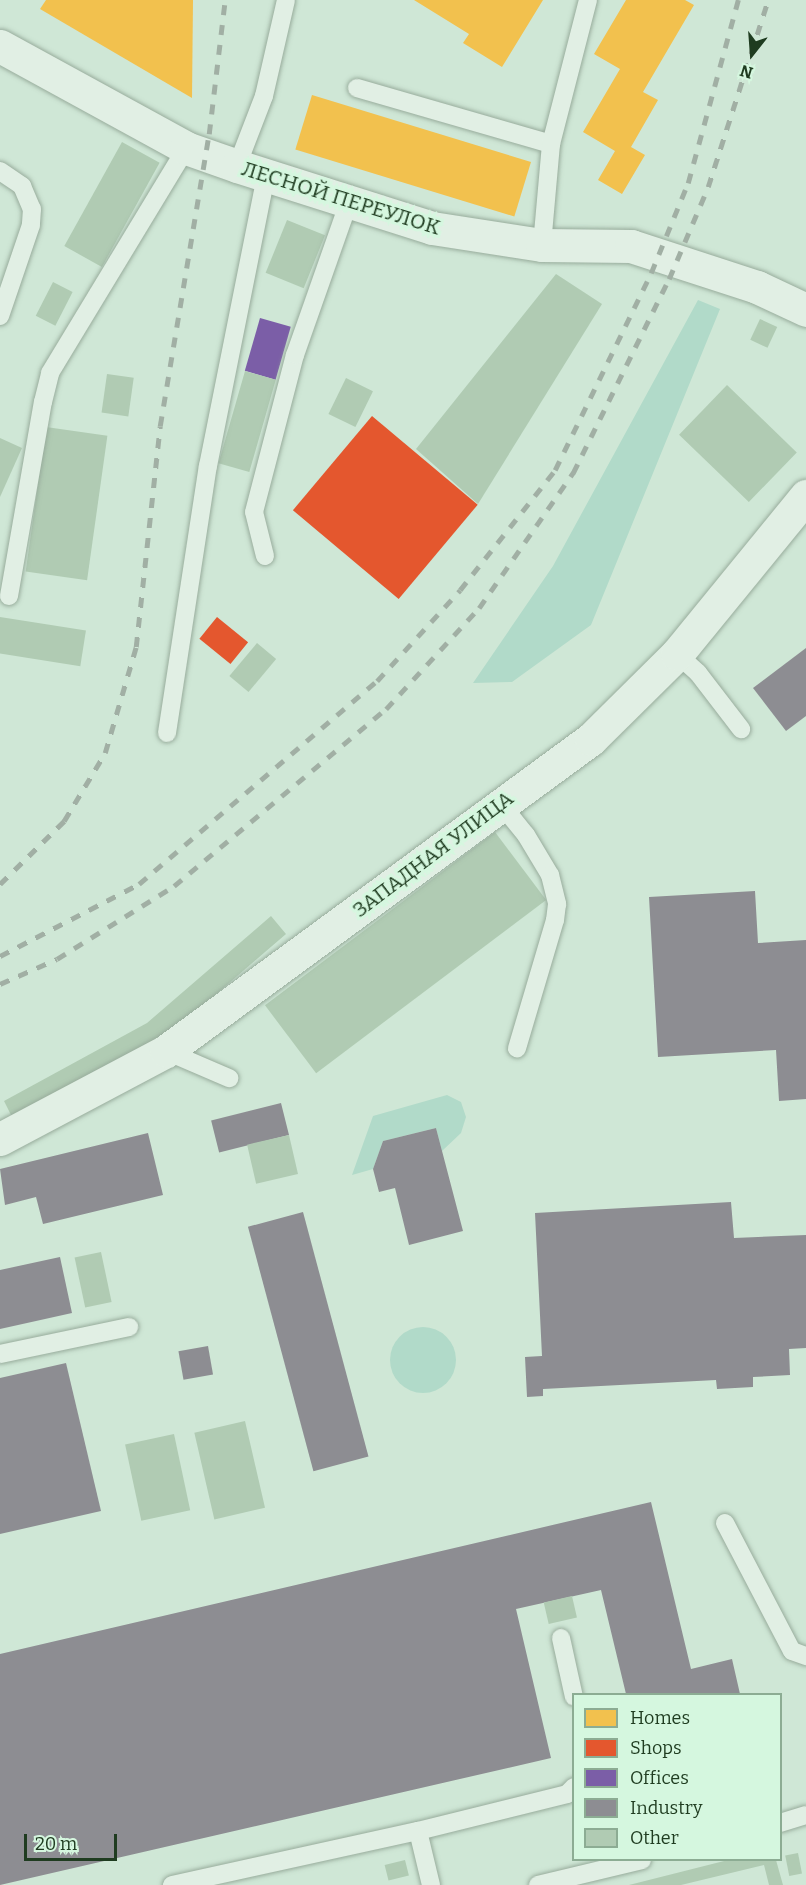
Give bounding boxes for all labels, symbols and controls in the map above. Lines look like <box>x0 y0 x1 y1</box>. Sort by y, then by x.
north arrow <box>722 24 782 84</box>
text: N <box>738 61 755 83</box>
street label: ЛЕСНОЙ ПЕРЕУЛОК <box>239 156 443 240</box>
street label: ЗАПАДНАЯ УЛИЦА <box>348 785 518 923</box>
legend <box>572 1693 782 1861</box>
text: Homes <box>630 1707 690 1729</box>
text: Shops <box>630 1737 682 1759</box>
text: Offices <box>630 1767 689 1789</box>
text: Industry <box>630 1797 702 1819</box>
scale bar <box>27 1822 120 1860</box>
text: Other <box>630 1827 679 1849</box>
text: 20 m <box>35 1833 77 1855</box>

